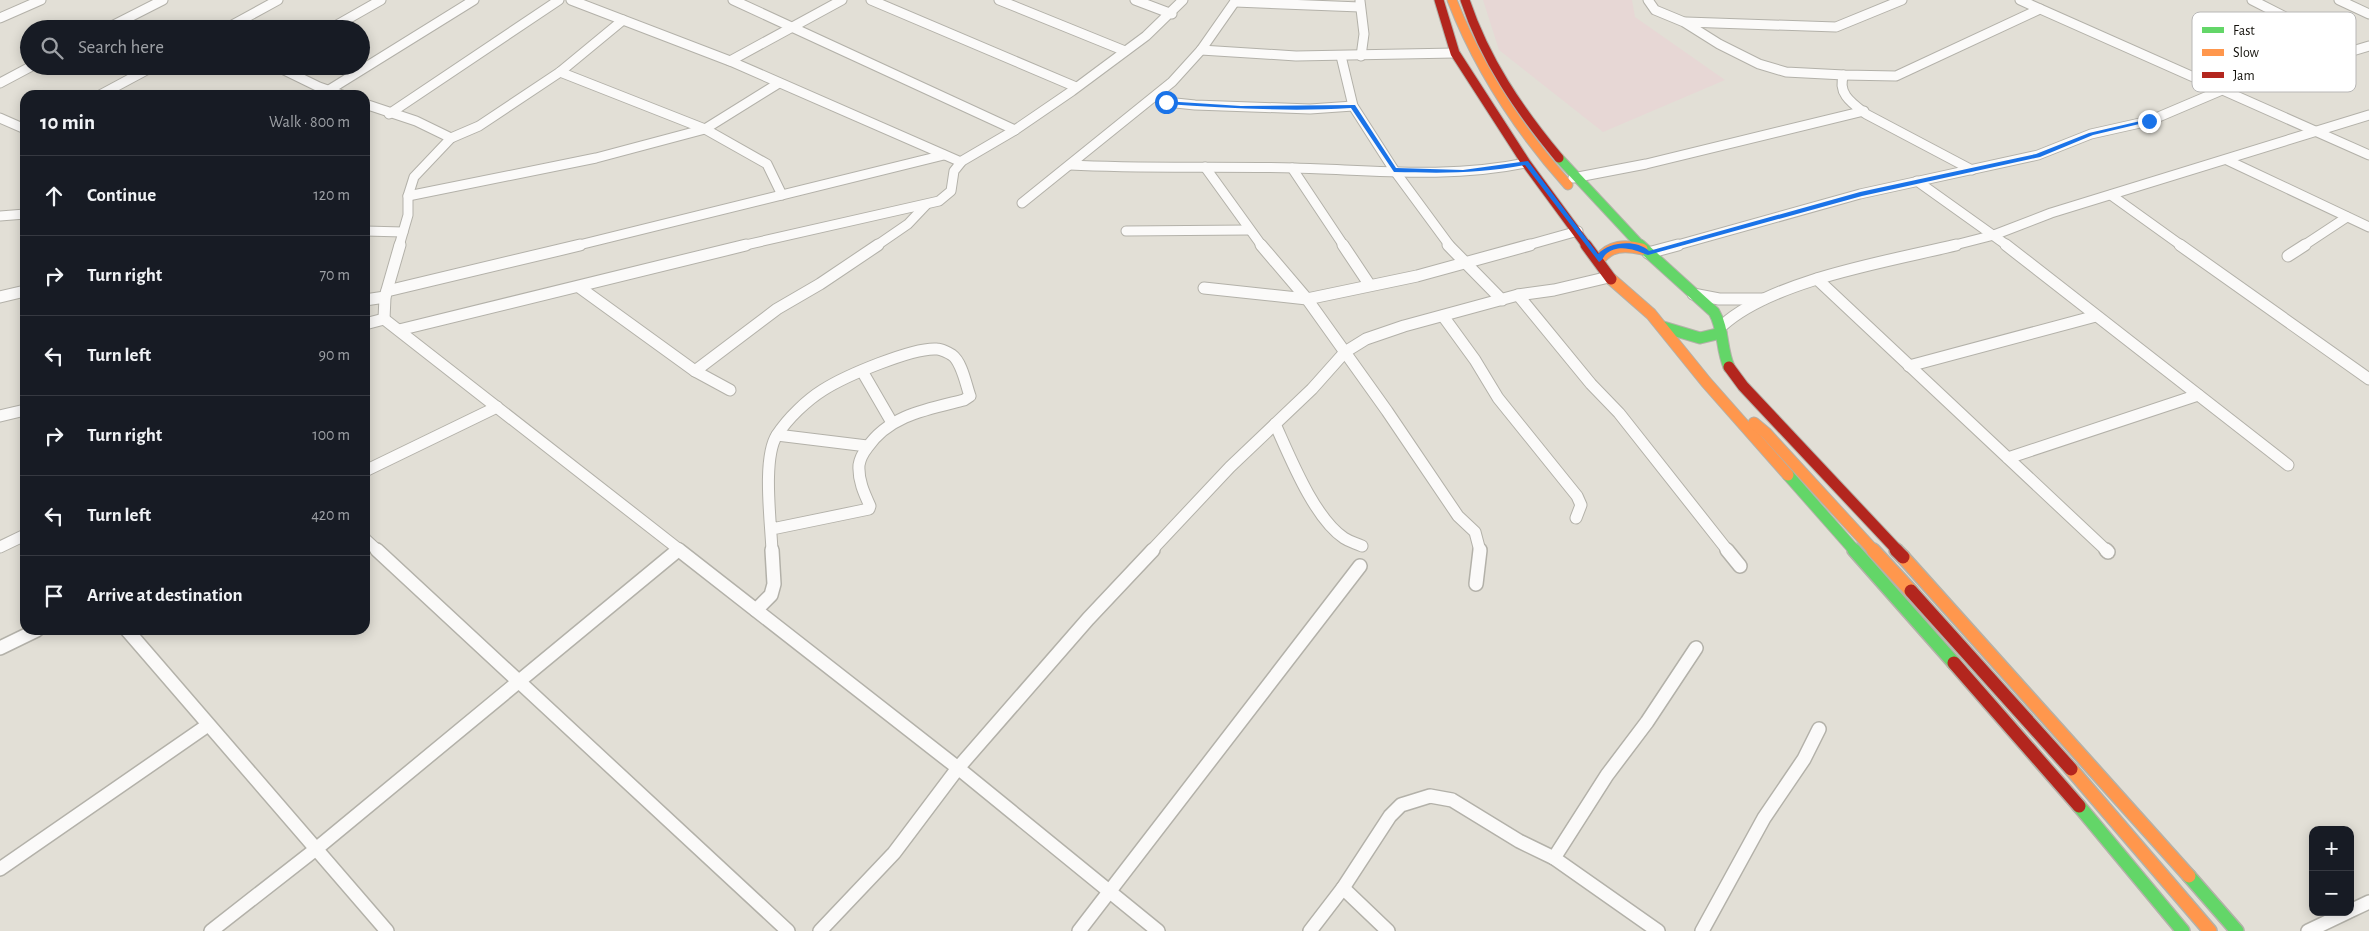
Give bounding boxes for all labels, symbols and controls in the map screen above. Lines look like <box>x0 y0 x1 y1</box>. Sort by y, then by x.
legend <box>2192 12 2356 92</box>
search box <box>20 20 370 75</box>
text: Fast <box>2233 24 2255 38</box>
icon: search <box>38 34 66 62</box>
text: Search here <box>78 38 164 57</box>
text: Slow <box>2233 46 2260 60</box>
text: Jam <box>2233 69 2255 83</box>
route start <box>1155 91 1178 114</box>
route end <box>2138 110 2161 133</box>
text: 10 min <box>40 112 95 133</box>
text: Walk · 800 m <box>269 114 350 130</box>
icon: ahead <box>40 182 68 210</box>
text: Continue <box>87 186 156 205</box>
text: 120 m <box>313 187 350 203</box>
icon: right <box>40 262 68 290</box>
text: Turn right <box>87 266 162 285</box>
text: 70 m <box>319 267 350 283</box>
icon: left <box>40 342 68 370</box>
text: Turn left <box>87 346 151 365</box>
text: 90 m <box>319 347 350 363</box>
icon: right <box>40 422 68 450</box>
text: Turn right <box>87 426 162 445</box>
text: 100 m <box>312 427 350 443</box>
icon: left <box>40 502 68 530</box>
text: Turn left <box>87 506 151 525</box>
text: 420 m <box>311 507 350 523</box>
icon: arrive <box>40 582 68 610</box>
text: Arrive at destination <box>87 586 243 605</box>
map controls <box>2309 826 2354 916</box>
button: + <box>2309 826 2354 871</box>
button: − <box>2309 871 2354 916</box>

